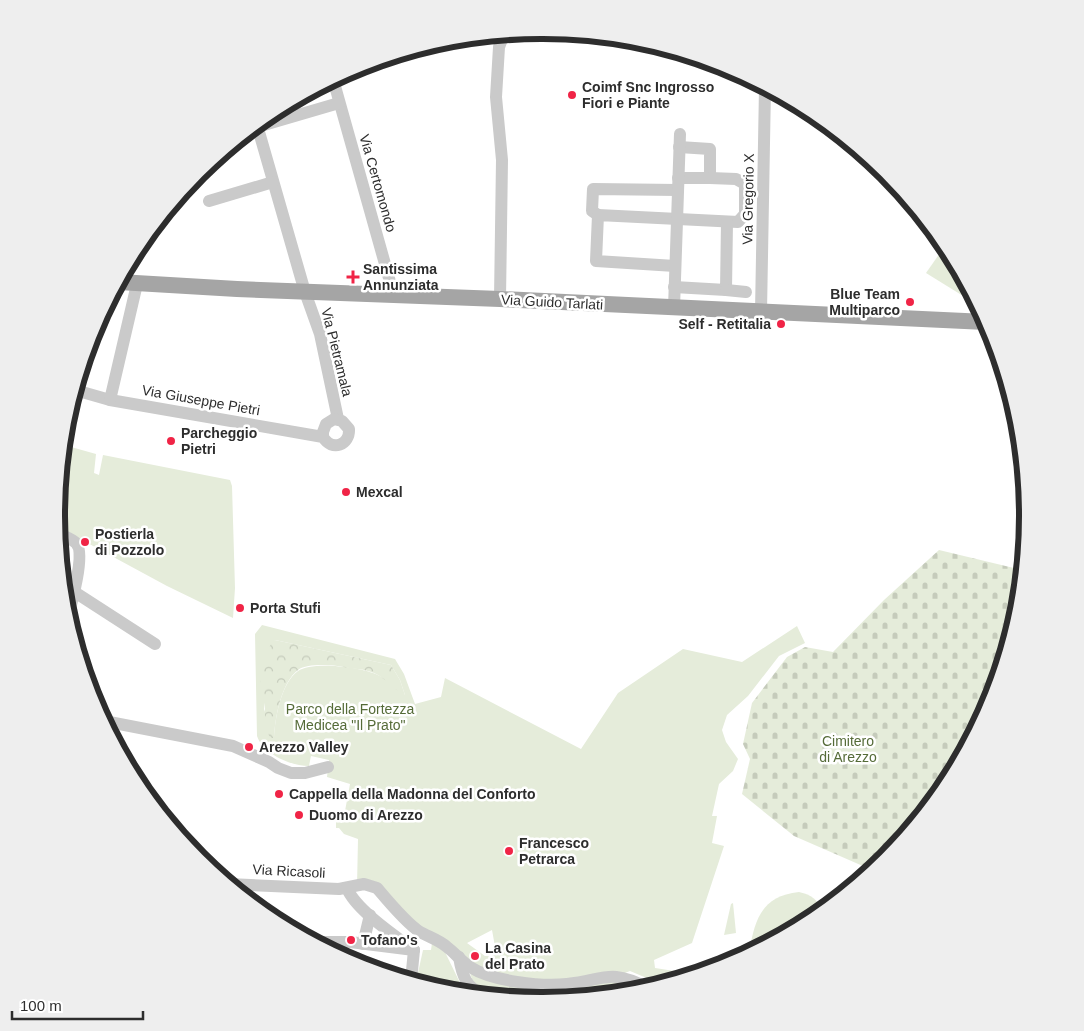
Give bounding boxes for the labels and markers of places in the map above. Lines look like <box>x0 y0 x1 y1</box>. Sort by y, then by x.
place label: Coimf Snc Ingrosso Fiori e Piante <box>582 79 714 111</box>
marker: Coimf Snc Ingrosso Fiori e Piante <box>566 89 578 101</box>
place label: Santissima Annunziata <box>363 261 439 293</box>
marker: Santissima Annunziata <box>347 271 359 283</box>
place label: Blue Team Multiparco <box>829 286 900 318</box>
marker: Blue Team Multiparco <box>904 296 916 308</box>
place label: Self - Retitalia <box>678 316 771 332</box>
marker: Self - Retitalia <box>775 318 787 330</box>
place label: Parcheggio Pietri <box>181 425 257 457</box>
marker: Parcheggio Pietri <box>165 435 177 447</box>
place label: Mexcal <box>356 484 403 500</box>
marker: Mexcal <box>340 486 352 498</box>
place label: Postierla di Pozzolo <box>95 526 164 558</box>
marker: Postierla di Pozzolo <box>79 536 91 548</box>
place label: Porta Stufi <box>250 600 321 616</box>
marker: Porta Stufi <box>234 602 246 614</box>
place label: Arezzo Valley <box>259 739 349 755</box>
marker: Arezzo Valley <box>243 741 255 753</box>
place label: Cappella della Madonna del Conforto <box>289 786 536 802</box>
marker: Cappella della Madonna del Conforto <box>273 788 285 800</box>
place label: Duomo di Arezzo <box>309 807 423 823</box>
marker: Duomo di Arezzo <box>293 809 305 821</box>
place label: Francesco Petrarca <box>519 835 589 867</box>
marker: Francesco Petrarca <box>503 845 515 857</box>
place label: Tofano's <box>361 932 418 948</box>
marker: Tofano's <box>345 934 357 946</box>
place label: La Casina del Prato <box>485 940 551 972</box>
marker: La Casina del Prato <box>469 950 481 962</box>

